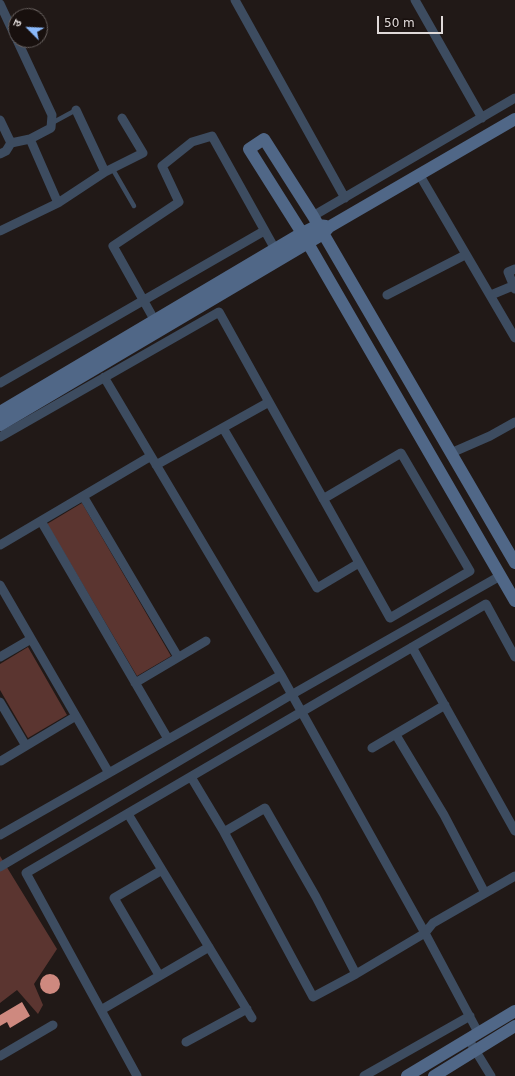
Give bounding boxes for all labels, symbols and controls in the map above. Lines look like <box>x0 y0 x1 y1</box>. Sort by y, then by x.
north arrow <box>8 8 48 48</box>
scale bar <box>379 8 445 34</box>
text: 50 m <box>384 16 415 30</box>
text: उ <box>10 18 25 29</box>

